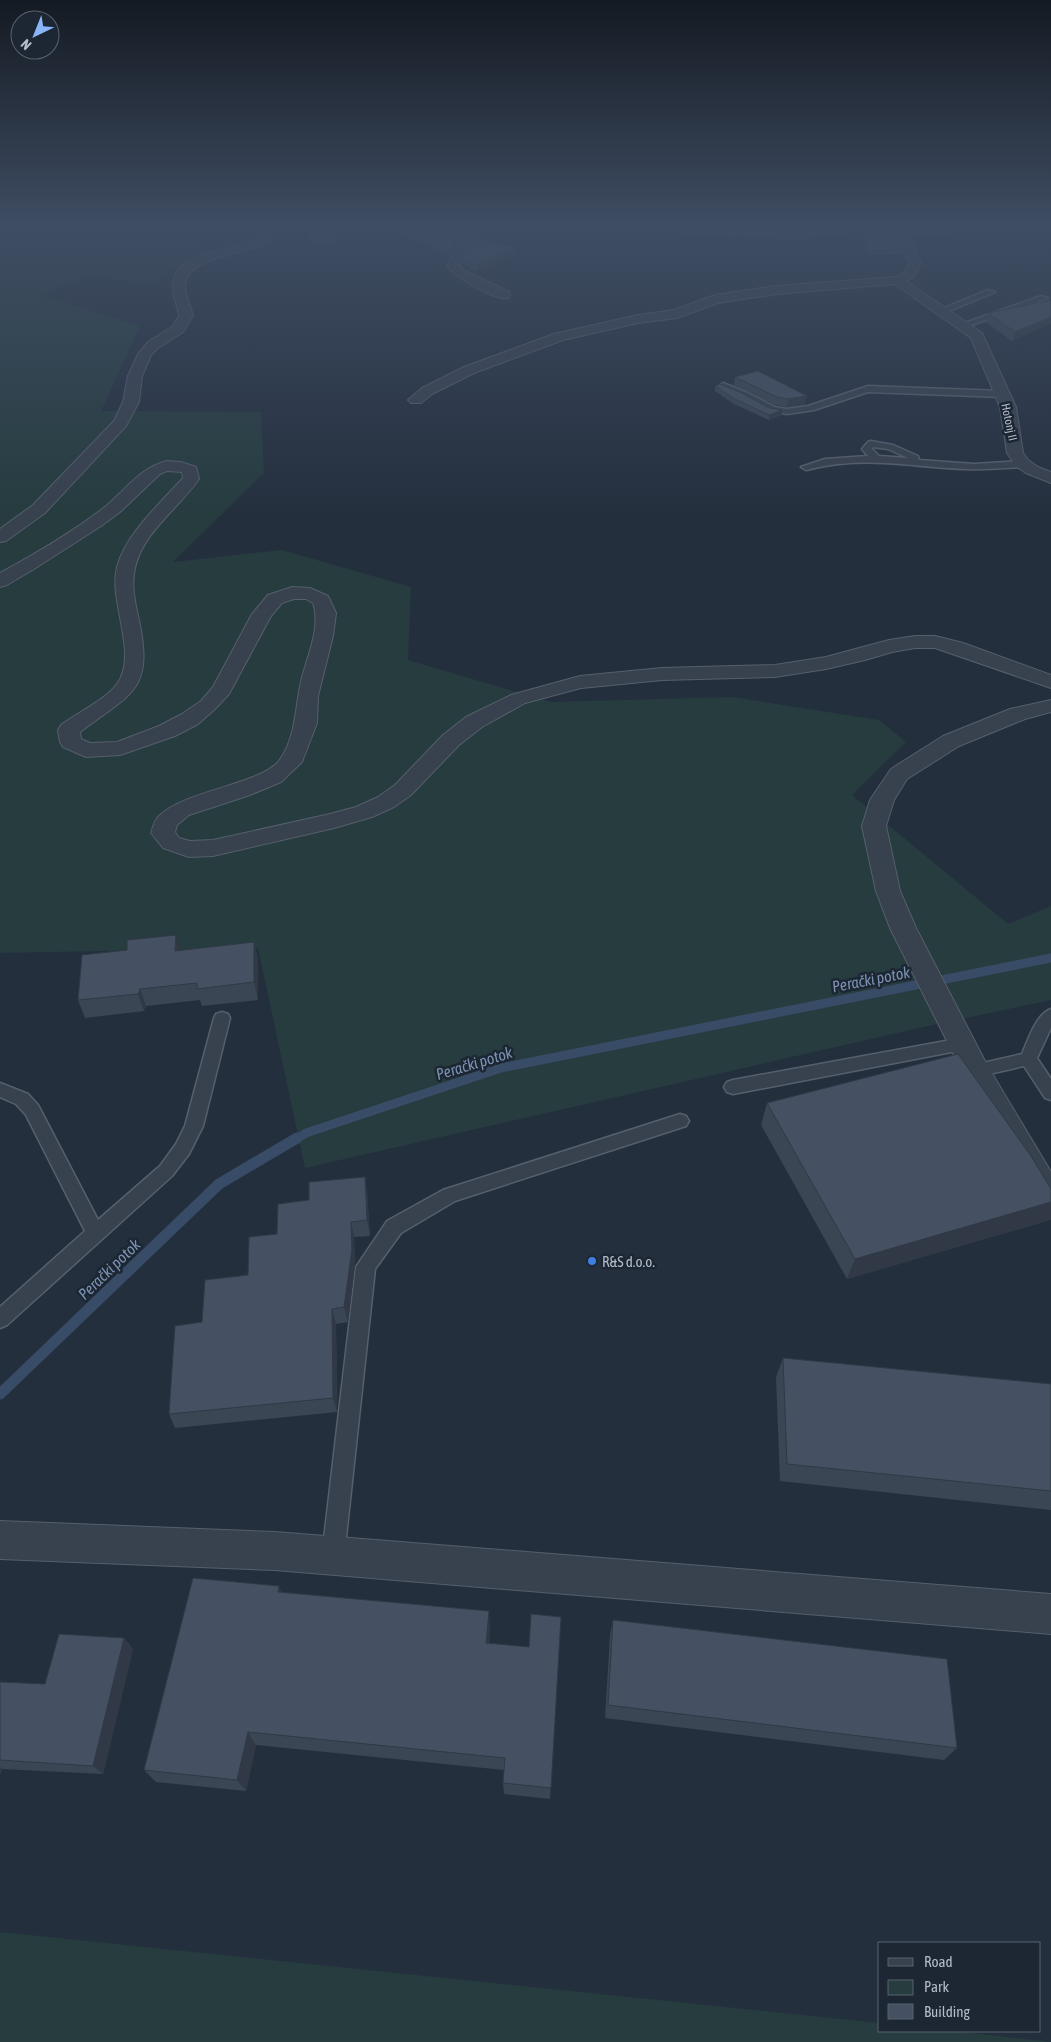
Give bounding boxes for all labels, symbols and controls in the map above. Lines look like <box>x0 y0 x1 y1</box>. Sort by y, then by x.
north arrow <box>10 10 60 60</box>
text: N <box>18 36 35 53</box>
street label: Hotonj II <box>998 402 1020 442</box>
water label: Perački potok <box>830 962 913 996</box>
water label: Perački potok <box>434 1043 516 1084</box>
water label: Perački potok <box>74 1234 145 1304</box>
place label: R&S d.o.o. <box>602 1253 655 1270</box>
marker: R&S d.o.o. <box>586 1255 598 1267</box>
legend <box>878 1942 1041 2032</box>
text: Road <box>924 1953 953 1970</box>
text: Park <box>924 1978 949 1995</box>
text: Building <box>924 2003 970 2020</box>

